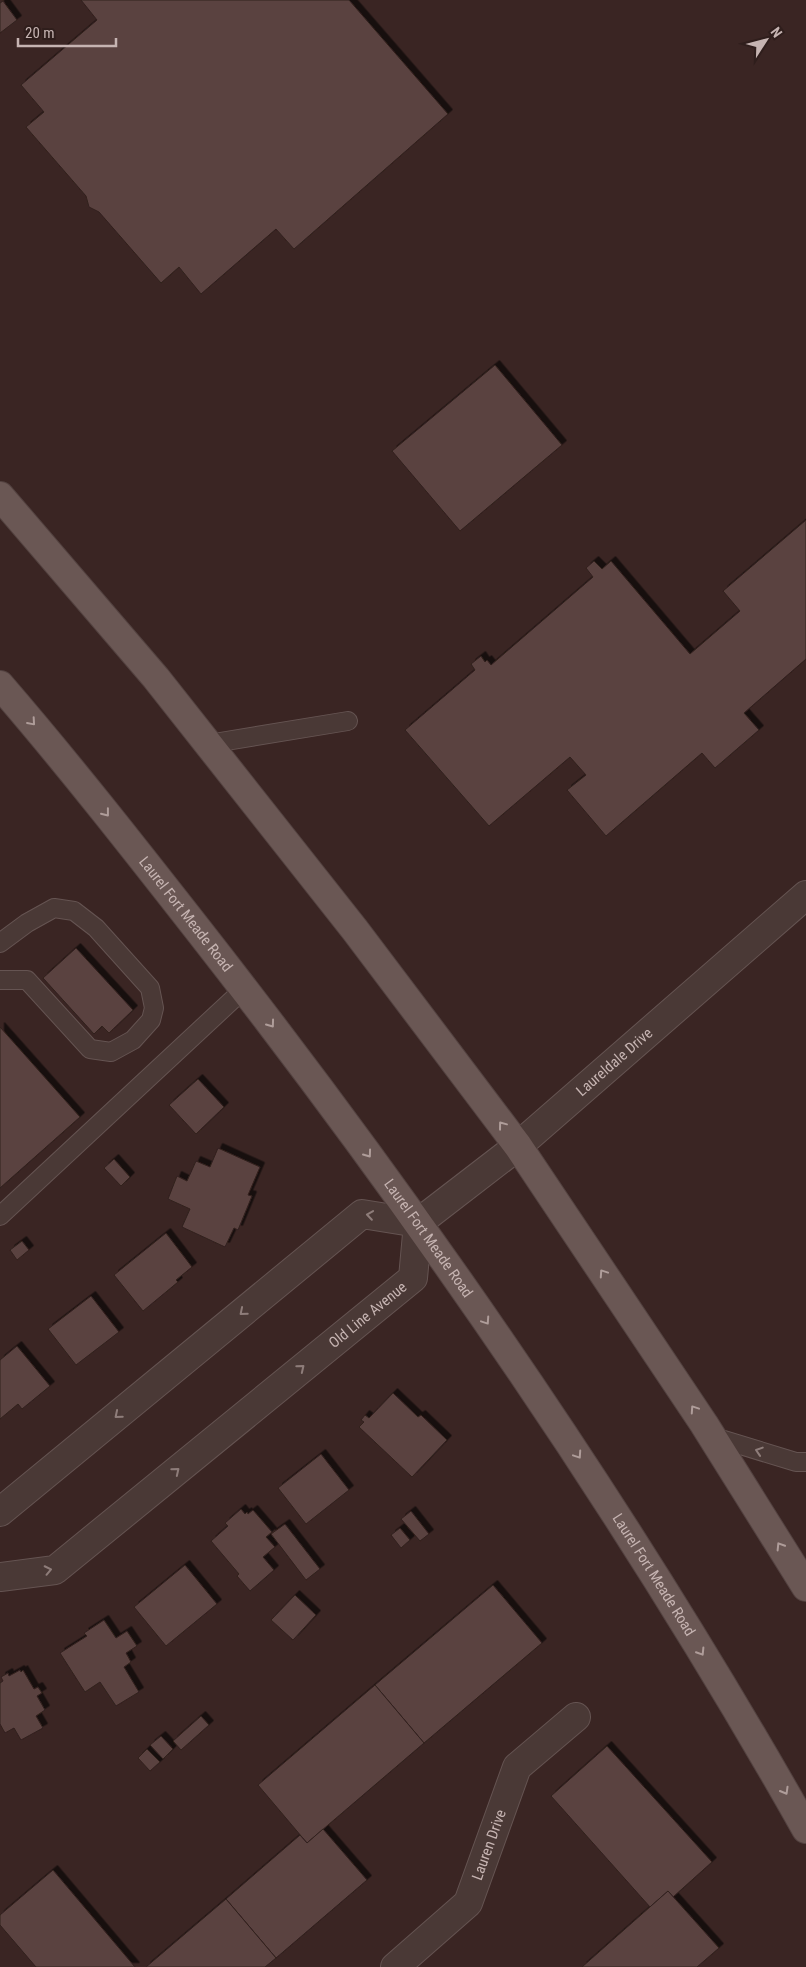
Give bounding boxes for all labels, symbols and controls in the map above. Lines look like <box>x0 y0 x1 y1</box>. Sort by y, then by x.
scale bar <box>18 15 115 47</box>
north arrow <box>741 15 791 65</box>
text: 20 m <box>25 24 55 42</box>
text: N <box>768 24 786 41</box>
one-way arrow <box>26 716 34 725</box>
one-way arrow <box>100 807 109 817</box>
street label: Laurel Fort Meade Road <box>135 853 236 975</box>
one-way arrow <box>265 1018 275 1027</box>
street label: Laureldale Drive <box>573 1024 656 1100</box>
one-way arrow <box>499 1121 508 1130</box>
one-way arrow <box>362 1148 370 1157</box>
street label: Laurel Fort Meade Road <box>380 1176 477 1301</box>
one-way arrow <box>366 1211 375 1221</box>
one-way arrow <box>600 1270 610 1279</box>
street label: Old Line Avenue <box>325 1278 410 1352</box>
one-way arrow <box>240 1306 249 1314</box>
one-way arrow <box>479 1316 489 1325</box>
one-way arrow <box>296 1365 305 1374</box>
one-way arrow <box>690 1405 700 1414</box>
one-way arrow <box>115 1410 124 1418</box>
one-way arrow <box>755 1447 764 1457</box>
one-way arrow <box>571 1450 581 1459</box>
one-way arrow <box>170 1468 179 1477</box>
street label: Laurel Fort Meade Road <box>609 1510 699 1639</box>
one-way arrow <box>777 1542 786 1552</box>
one-way arrow <box>44 1565 52 1576</box>
one-way arrow <box>695 1646 705 1655</box>
one-way arrow <box>778 1786 788 1795</box>
street label: Lauren Drive <box>468 1807 510 1882</box>

